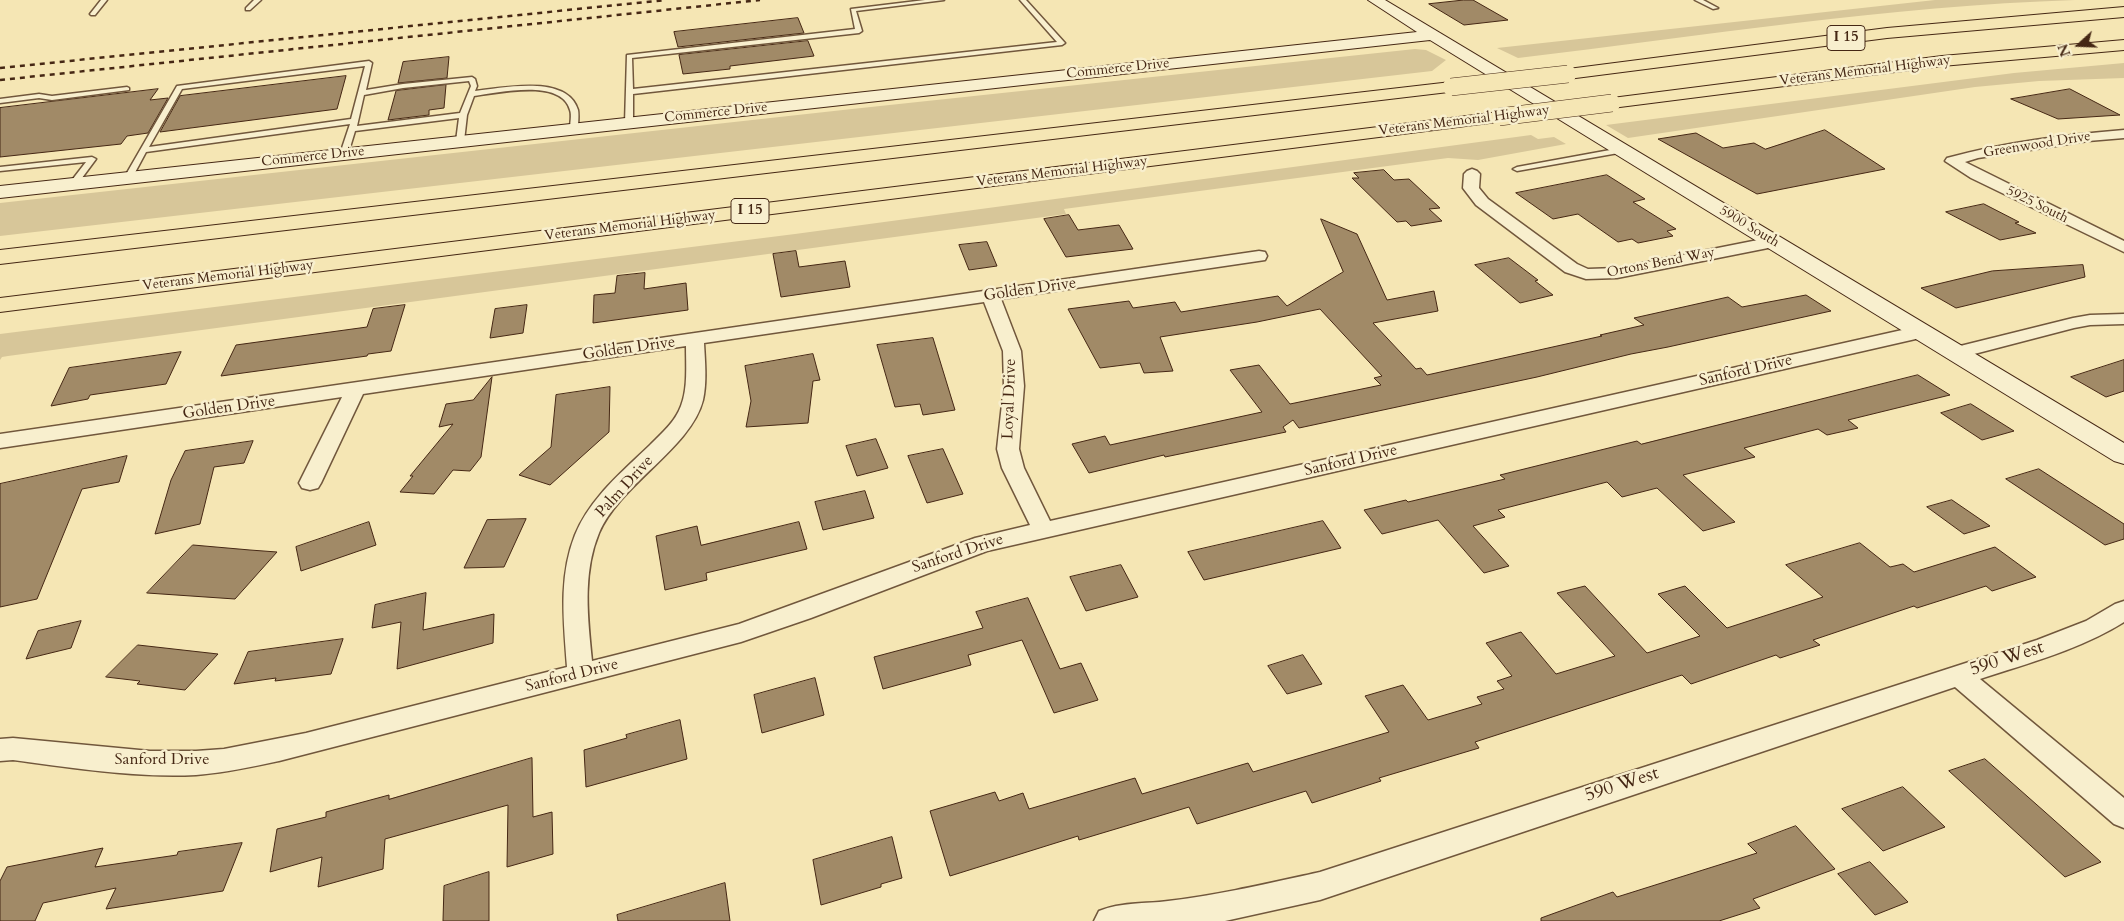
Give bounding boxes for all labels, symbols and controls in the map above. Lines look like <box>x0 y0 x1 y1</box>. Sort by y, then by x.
north arrow <box>2054 20 2104 70</box>
road number: I 15 <box>1827 26 1865 50</box>
text: N <box>2053 41 2075 59</box>
street label: Veterans Memorial Highway <box>1779 52 1951 90</box>
street label: Commerce Drive <box>1066 55 1170 83</box>
street label: Commerce Drive <box>664 99 768 127</box>
street label: Veterans Memorial Highway <box>1378 102 1550 140</box>
street label: Greenwood Drive <box>1982 128 2092 162</box>
street label: Commerce Drive <box>261 143 365 171</box>
street label: Veterans Memorial Highway <box>976 153 1148 191</box>
street label: 5925 South <box>2003 183 2071 227</box>
road number: I 15 <box>731 198 769 224</box>
street label: 5900 South <box>1716 203 1782 251</box>
street label: Veterans Memorial Highway <box>544 207 716 245</box>
street label: Ortons Bend Way <box>1606 244 1716 282</box>
street label: Veterans Memorial Highway <box>142 257 314 295</box>
street label: Golden Drive <box>982 274 1078 306</box>
street label: Golden Drive <box>581 333 677 365</box>
street label: Sanford Drive <box>1698 351 1794 391</box>
street label: Loyal Drive <box>999 358 1021 440</box>
street label: Golden Drive <box>181 392 277 424</box>
street label: Sanford Drive <box>1303 441 1399 481</box>
street label: Palm Drive <box>592 452 658 522</box>
street label: Sanford Drive <box>910 530 1006 578</box>
street label: 590 West <box>1967 636 2047 682</box>
street label: Sanford Drive <box>524 655 620 697</box>
street label: Sanford Drive <box>115 750 209 770</box>
street label: 590 West <box>1582 762 1662 808</box>

